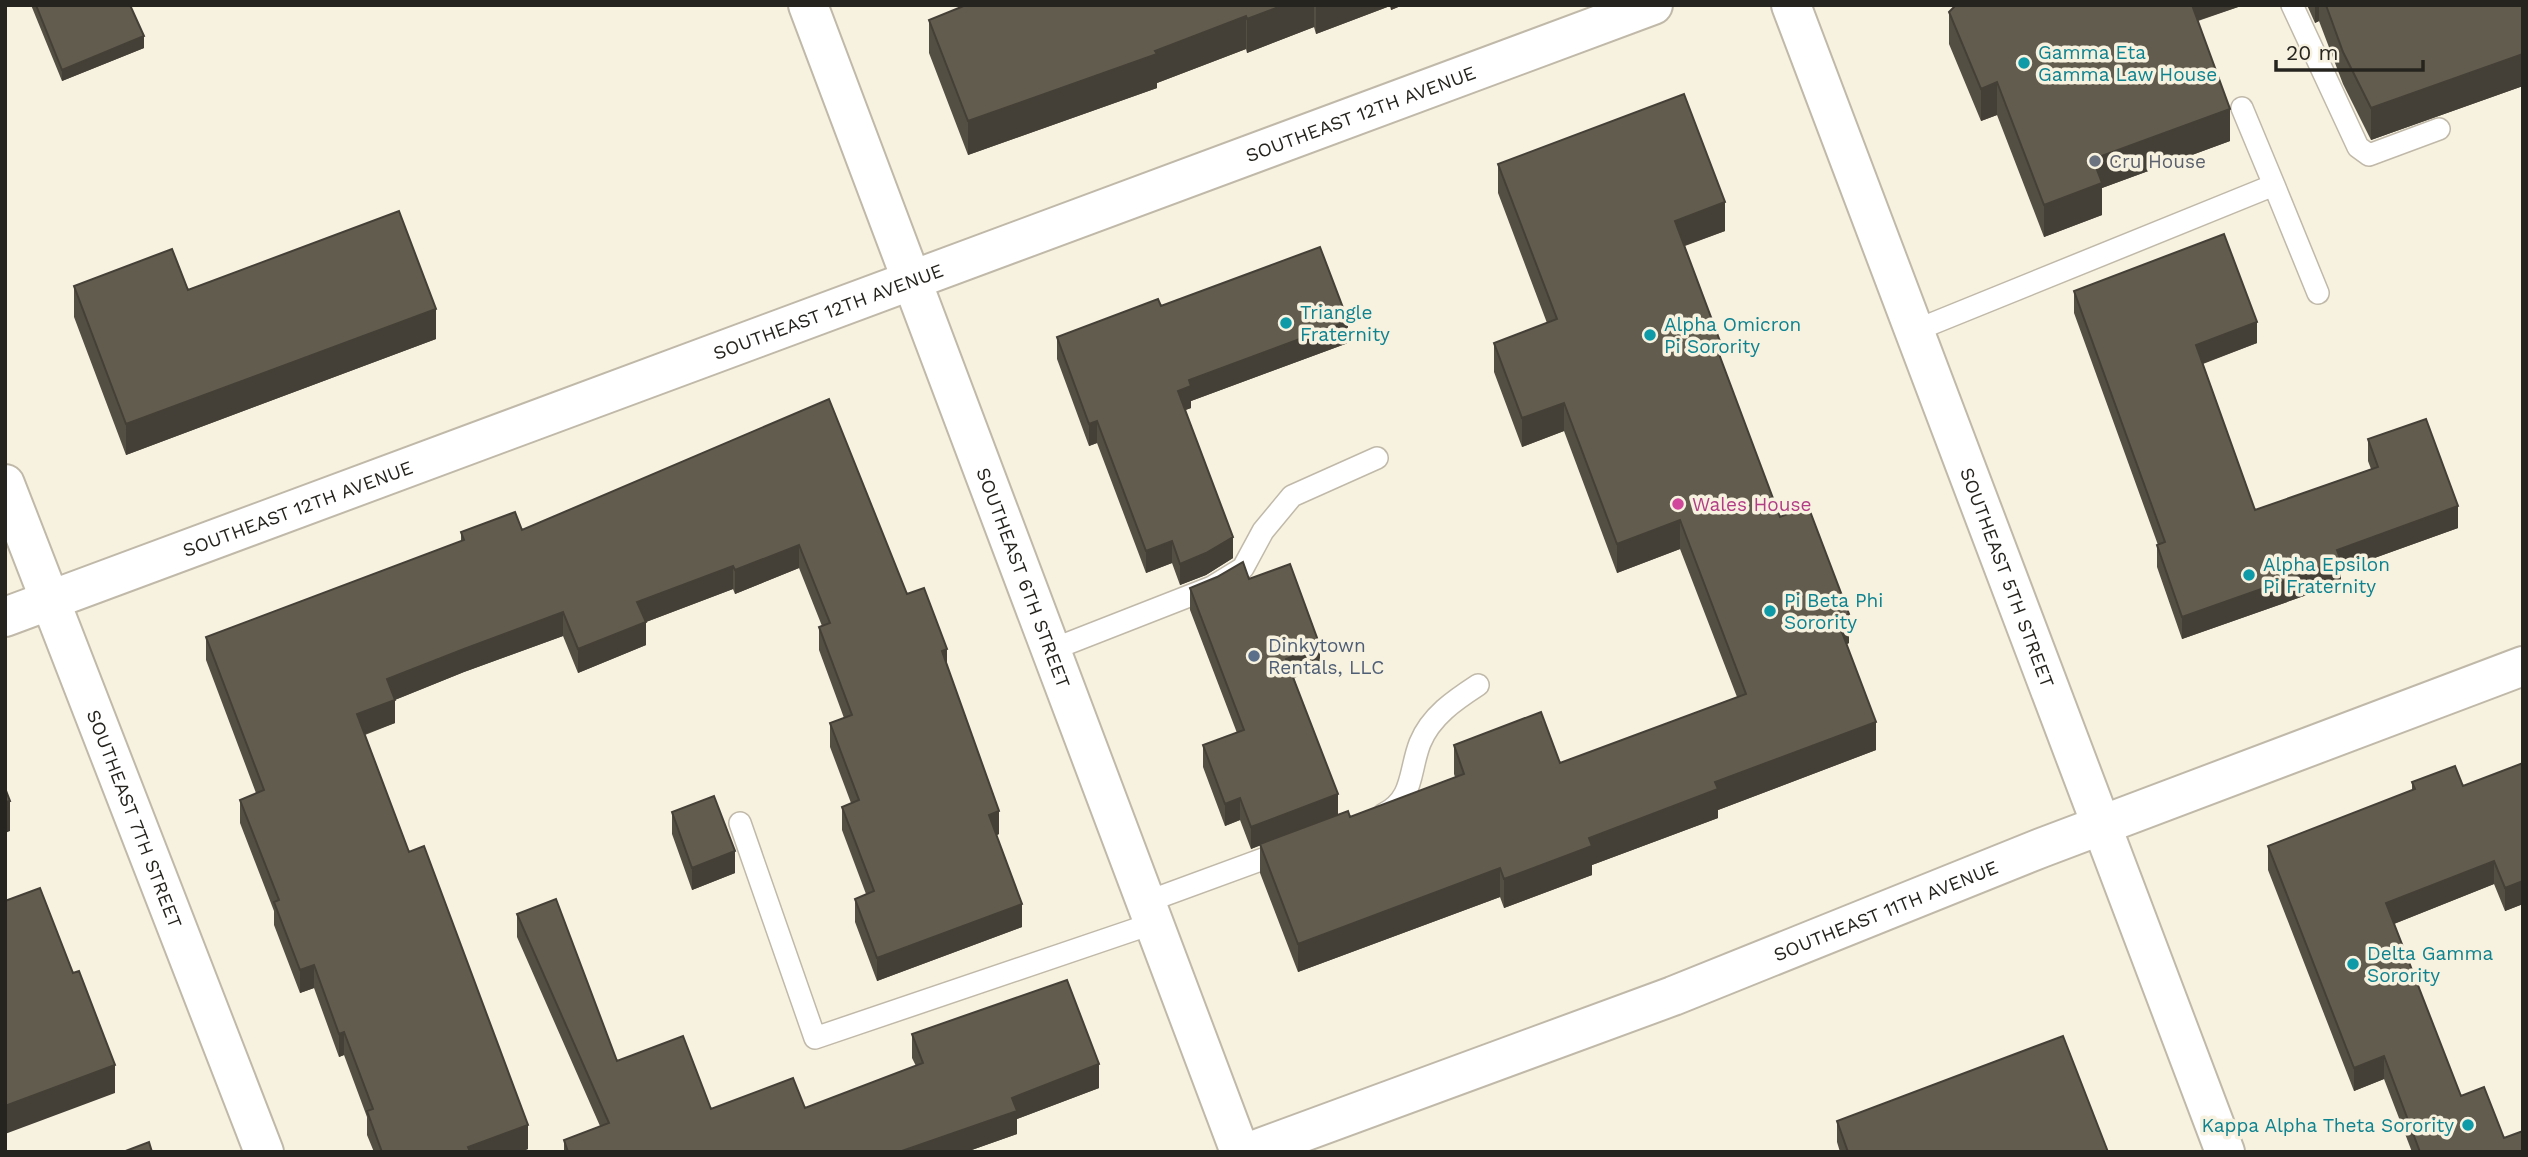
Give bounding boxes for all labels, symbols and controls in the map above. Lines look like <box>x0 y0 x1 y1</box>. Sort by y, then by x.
scale bar <box>2276 28 2423 72</box>
text: 20 m <box>2286 40 2338 65</box>
place label: Gamma Eta Gamma Law House <box>2038 41 2217 86</box>
marker: Gamma Eta Gamma Law House <box>2016 55 2032 71</box>
street label: SOUTHEAST 12TH AVENUE <box>1243 61 1479 167</box>
place label: Cru House <box>2109 150 2206 173</box>
marker: Cru House <box>2087 153 2103 169</box>
street label: SOUTHEAST 12TH AVENUE <box>710 259 946 365</box>
place label: Triangle Fraternity <box>1300 301 1390 346</box>
place label: Alpha Omicron Pi Sorority <box>1664 313 1801 358</box>
marker: Triangle Fraternity <box>1278 315 1294 331</box>
marker: Alpha Omicron Pi Sorority <box>1642 327 1658 343</box>
street label: SOUTHEAST 12TH AVENUE <box>179 456 416 562</box>
street label: SOUTHEAST 6TH STREET <box>971 464 1075 691</box>
street label: SOUTHEAST 5TH STREET <box>1955 464 2059 691</box>
place label: Wales House <box>1692 493 1811 516</box>
marker: Wales House <box>1670 496 1686 512</box>
place label: Alpha Epsilon Pi Fraternity <box>2263 553 2390 598</box>
marker: Alpha Epsilon Pi Fraternity <box>2241 567 2257 583</box>
place label: Pi Beta Phi Sorority <box>1784 589 1883 634</box>
marker: Pi Beta Phi Sorority <box>1762 603 1778 619</box>
place label: Dinkytown Rentals, LLC <box>1268 634 1384 679</box>
marker: Dinkytown Rentals, LLC <box>1246 648 1262 664</box>
street label: SOUTHEAST 7TH STREET <box>82 707 187 931</box>
street label: SOUTHEAST 11TH AVENUE <box>1770 856 2001 966</box>
place label: Delta Gamma Sorority <box>2367 942 2494 987</box>
marker: Delta Gamma Sorority <box>2345 956 2361 972</box>
place label: Kappa Alpha Theta Sorority <box>2202 1114 2454 1137</box>
marker: Kappa Alpha Theta Sorority <box>2460 1117 2476 1133</box>

